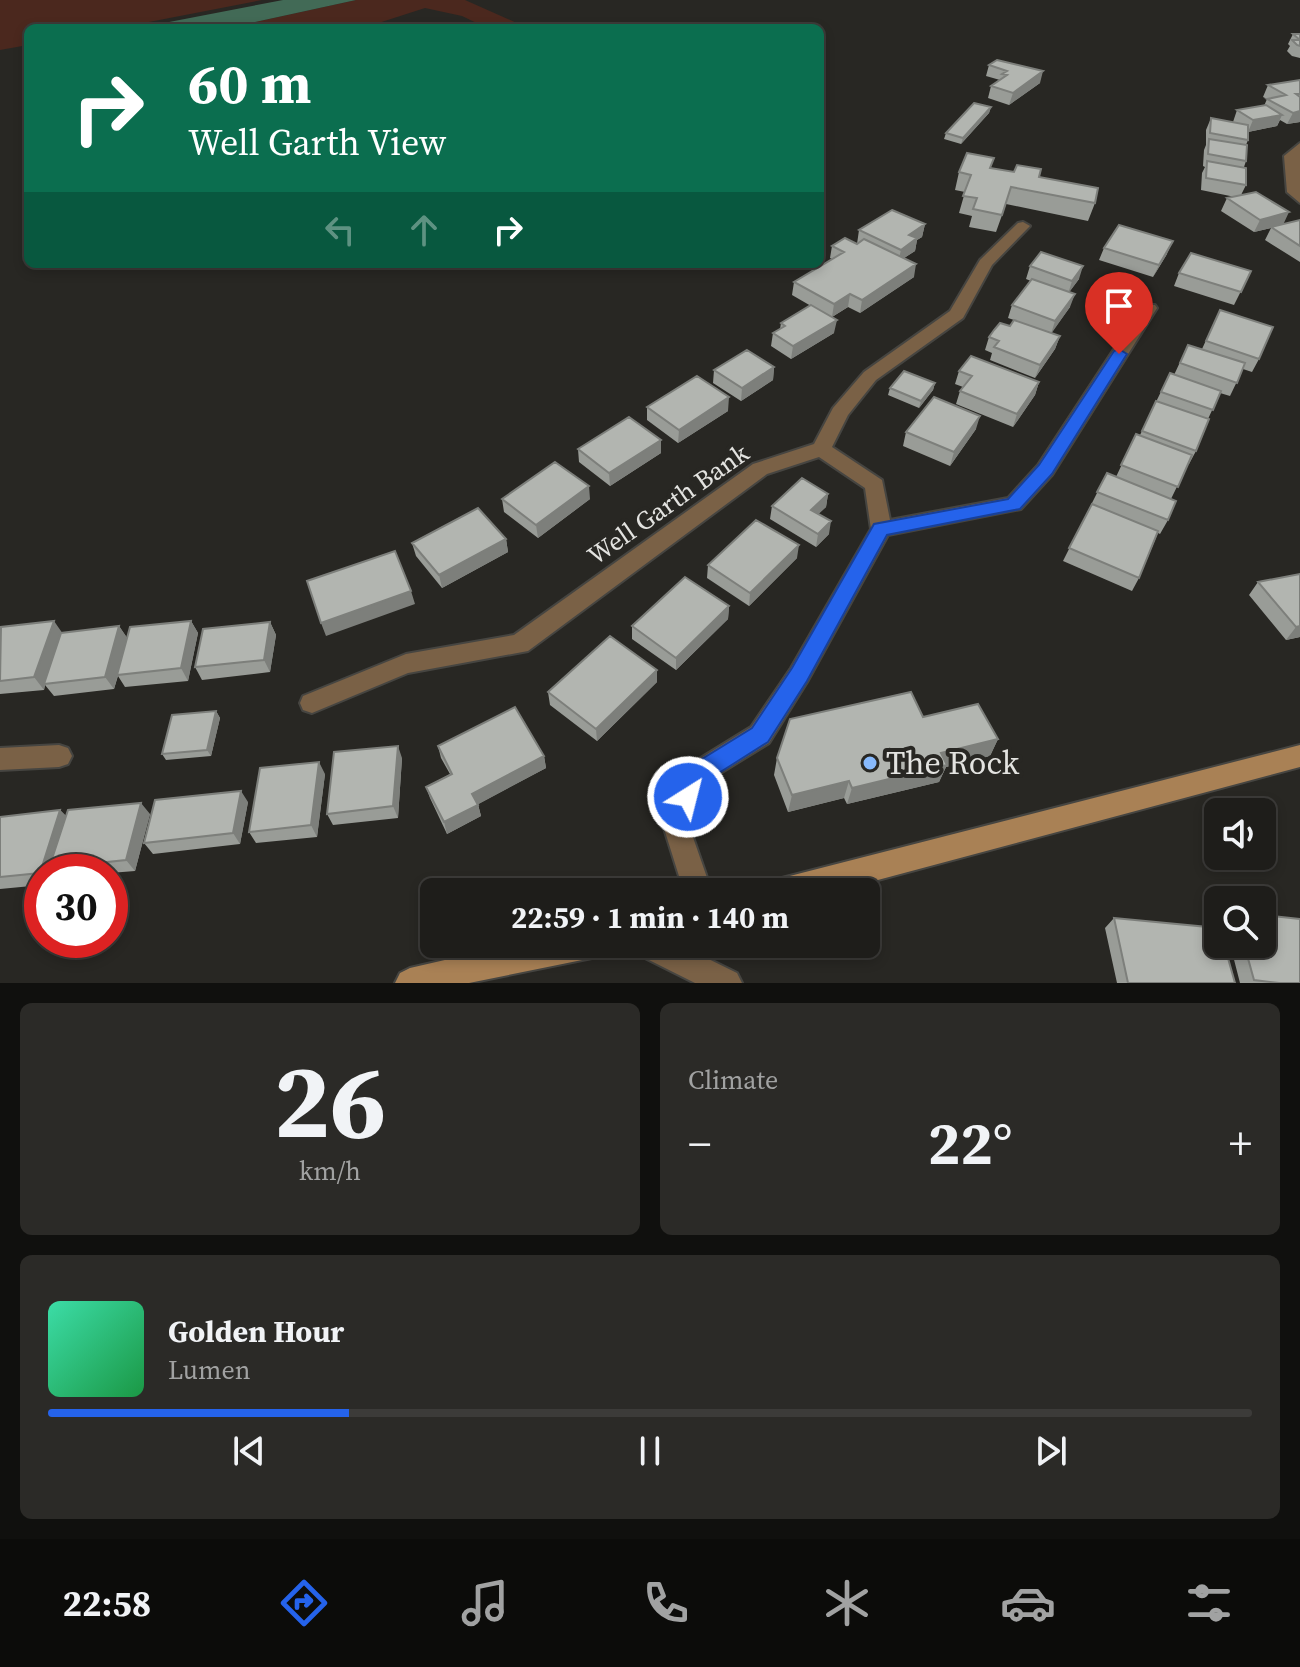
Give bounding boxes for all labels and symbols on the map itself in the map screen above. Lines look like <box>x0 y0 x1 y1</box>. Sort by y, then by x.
pin <box>1085 272 1153 354</box>
street label: Well Garth Bank <box>580 434 757 573</box>
place label: The Rock <box>886 741 1020 785</box>
marker: The Rock <box>861 754 879 772</box>
position arrow <box>646 755 730 839</box>
speed limit sign: 30 <box>24 854 128 958</box>

